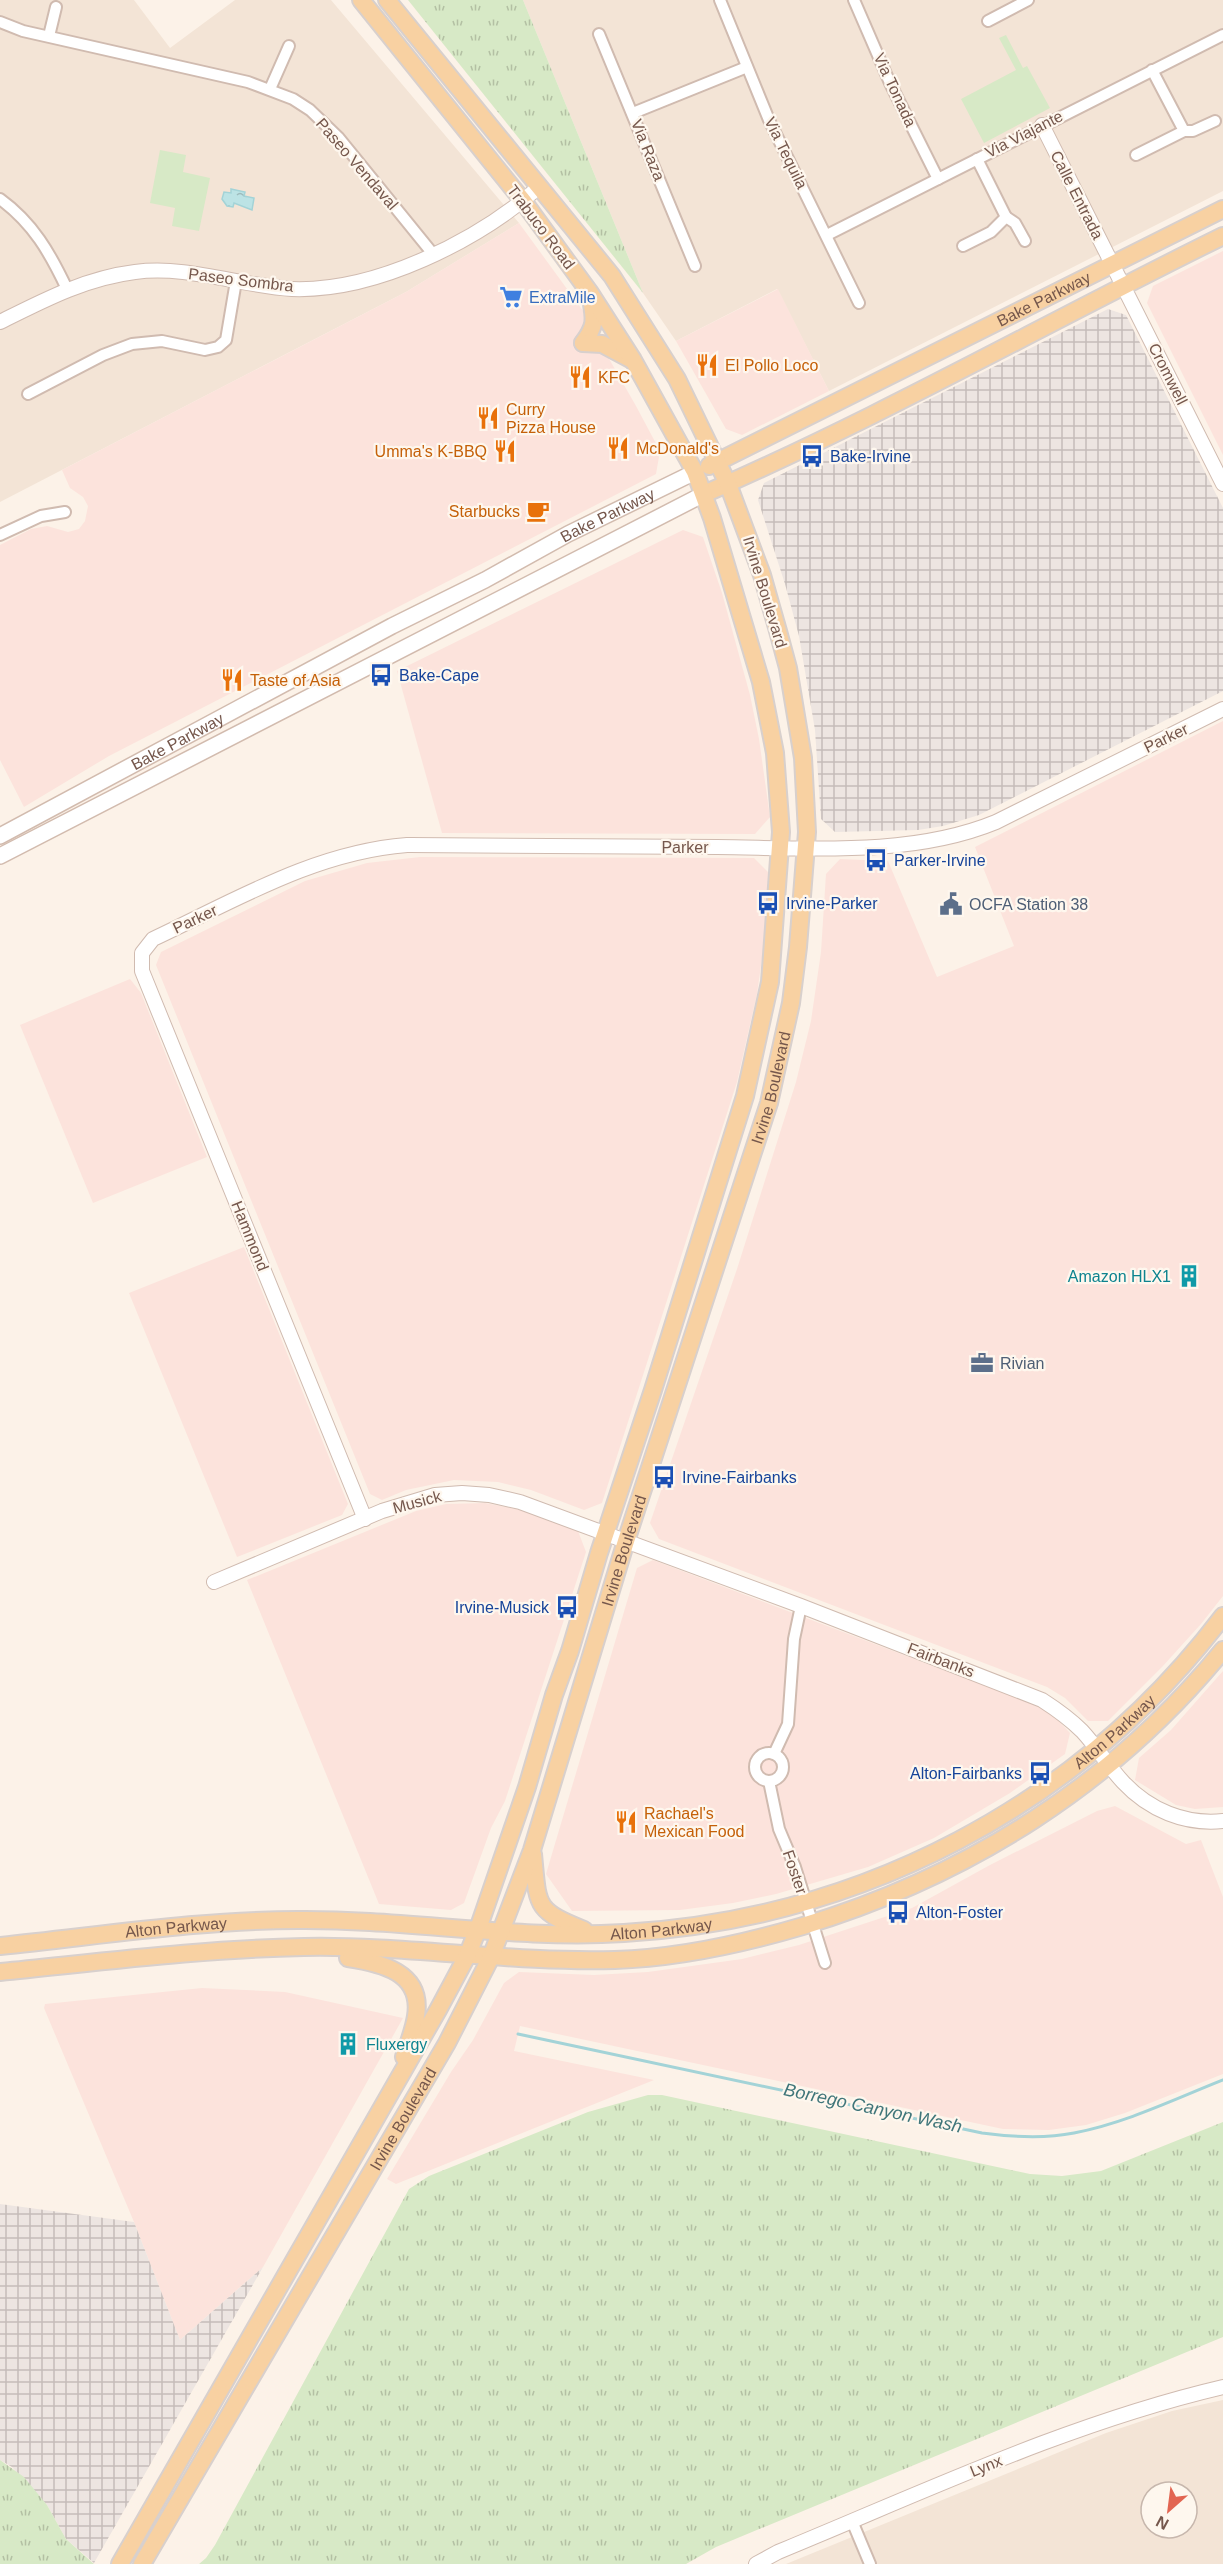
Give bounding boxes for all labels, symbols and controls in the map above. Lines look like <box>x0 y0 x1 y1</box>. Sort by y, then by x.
street label: Via Tonada <box>871 50 920 130</box>
street label: Via Viajante <box>982 107 1066 161</box>
street label: Via Tequila <box>761 114 811 192</box>
street label: Paseo Vendaval <box>313 115 401 213</box>
street label: Via Raza <box>628 117 668 183</box>
street label: Calle Entrada <box>1047 148 1107 242</box>
street label: Trabuco Road <box>504 182 578 272</box>
street label: Paseo Sombra <box>187 265 295 295</box>
street label: Bake Parkway <box>994 268 1093 329</box>
supermarket icon: ExtraMile <box>498 284 524 310</box>
place label: ExtraMile <box>529 289 596 306</box>
street label: Cromwell <box>1145 340 1191 408</box>
restaurant icon: El Pollo Loco <box>694 352 720 378</box>
place label: El Pollo Loco <box>725 357 818 374</box>
restaurant icon: KFC <box>567 364 593 390</box>
place label: KFC <box>598 369 630 386</box>
place label: Curry Pizza House <box>506 401 596 436</box>
restaurant icon: Curry Pizza House <box>475 405 501 431</box>
restaurant icon: McDonald's <box>605 435 631 461</box>
restaurant icon: Umma's K-BBQ <box>492 438 518 464</box>
place label: McDonald's <box>636 440 719 457</box>
place label: Umma's K-BBQ <box>375 443 487 460</box>
bus stop icon: Bake-Irvine <box>799 443 825 469</box>
place label: Bake-Irvine <box>830 448 911 465</box>
street label: Bake Parkway <box>557 485 657 545</box>
cafe icon: Starbucks <box>525 498 551 524</box>
place label: Starbucks <box>449 503 520 520</box>
street label: Irvine Boulevard <box>740 534 790 650</box>
bus stop icon: Bake-Cape <box>368 662 394 688</box>
restaurant icon: Taste of Asia <box>219 667 245 693</box>
place label: Bake-Cape <box>399 667 479 684</box>
place label: Taste of Asia <box>250 672 341 689</box>
street label: Bake Parkway <box>128 709 226 773</box>
street label: Parker <box>1141 720 1192 756</box>
street label: Parker <box>661 839 709 856</box>
bus stop icon: Parker-Irvine <box>863 847 889 873</box>
place label: Parker-Irvine <box>894 852 986 869</box>
bus stop icon: Irvine-Parker <box>755 890 781 916</box>
public building icon: OCFA Station 38 <box>938 891 964 917</box>
place label: Irvine-Parker <box>786 895 878 912</box>
place label: OCFA Station 38 <box>969 896 1088 913</box>
street label: Parker <box>170 901 221 937</box>
street label: Irvine Boulevard <box>748 1030 793 1146</box>
street label: Hammond <box>228 1199 272 1273</box>
building icon: Amazon HLX1 <box>1176 1263 1202 1289</box>
place label: Amazon HLX1 <box>1068 1268 1171 1285</box>
office icon: Rivian <box>969 1350 995 1376</box>
place label: Rivian <box>1000 1355 1044 1372</box>
bus stop icon: Irvine-Fairbanks <box>651 1464 677 1490</box>
place label: Irvine-Fairbanks <box>682 1469 797 1486</box>
street label: Musick <box>391 1487 444 1517</box>
street label: Irvine Boulevard <box>598 1493 649 1608</box>
bus stop icon: Irvine-Musick <box>554 1594 580 1620</box>
place label: Irvine-Musick <box>455 1599 550 1616</box>
street label: Fairbanks <box>905 1639 977 1681</box>
street label: Alton Parkway <box>1070 1691 1158 1772</box>
bus stop icon: Alton-Fairbanks <box>1027 1760 1053 1786</box>
place label: Alton-Fairbanks <box>910 1765 1022 1782</box>
place label: Rachael's Mexican Food <box>644 1805 745 1840</box>
restaurant icon: Rachael's Mexican Food <box>613 1809 639 1835</box>
street label: Foster <box>780 1848 811 1897</box>
bus stop icon: Alton-Foster <box>885 1899 911 1925</box>
place label: Alton-Foster <box>916 1904 1004 1921</box>
street label: Alton Parkway <box>124 1914 227 1940</box>
street label: Alton Parkway <box>610 1915 713 1942</box>
building icon: Fluxergy <box>335 2031 361 2057</box>
place label: Fluxergy <box>366 2036 427 2053</box>
street label: Irvine Boulevard <box>366 2064 439 2173</box>
water label: Borrego Canyon Wash <box>782 2079 964 2137</box>
street label: Lynx <box>967 2452 1005 2480</box>
north arrow <box>1139 2480 1199 2540</box>
text: N <box>1153 2513 1171 2533</box>

